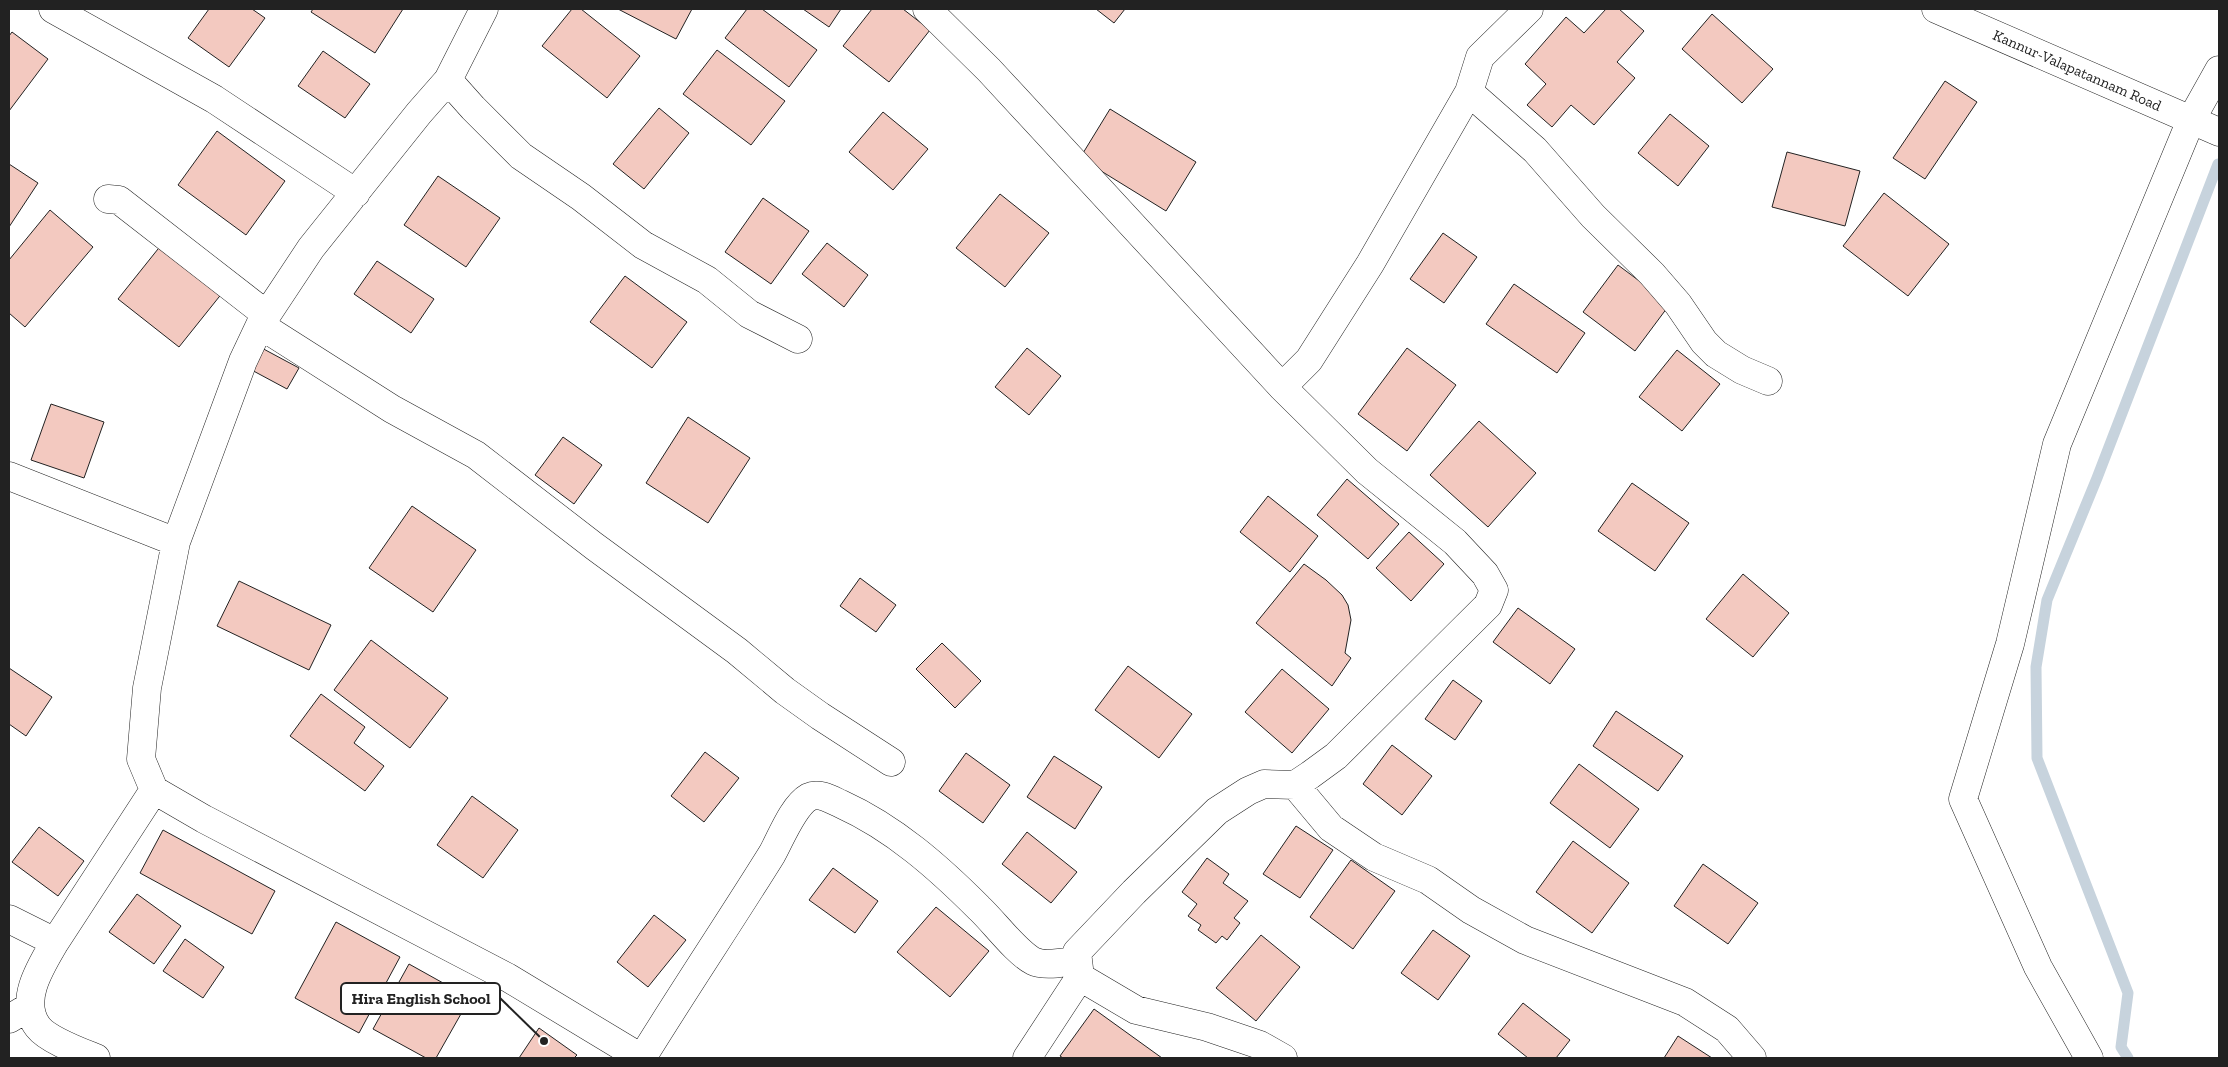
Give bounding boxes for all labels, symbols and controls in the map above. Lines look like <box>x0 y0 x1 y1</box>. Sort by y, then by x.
street label: Kannur-Valapatannam Road <box>1990 26 2165 115</box>
callout: Hira English School <box>341 983 500 1014</box>
text: Hira English School <box>351 989 491 1008</box>

